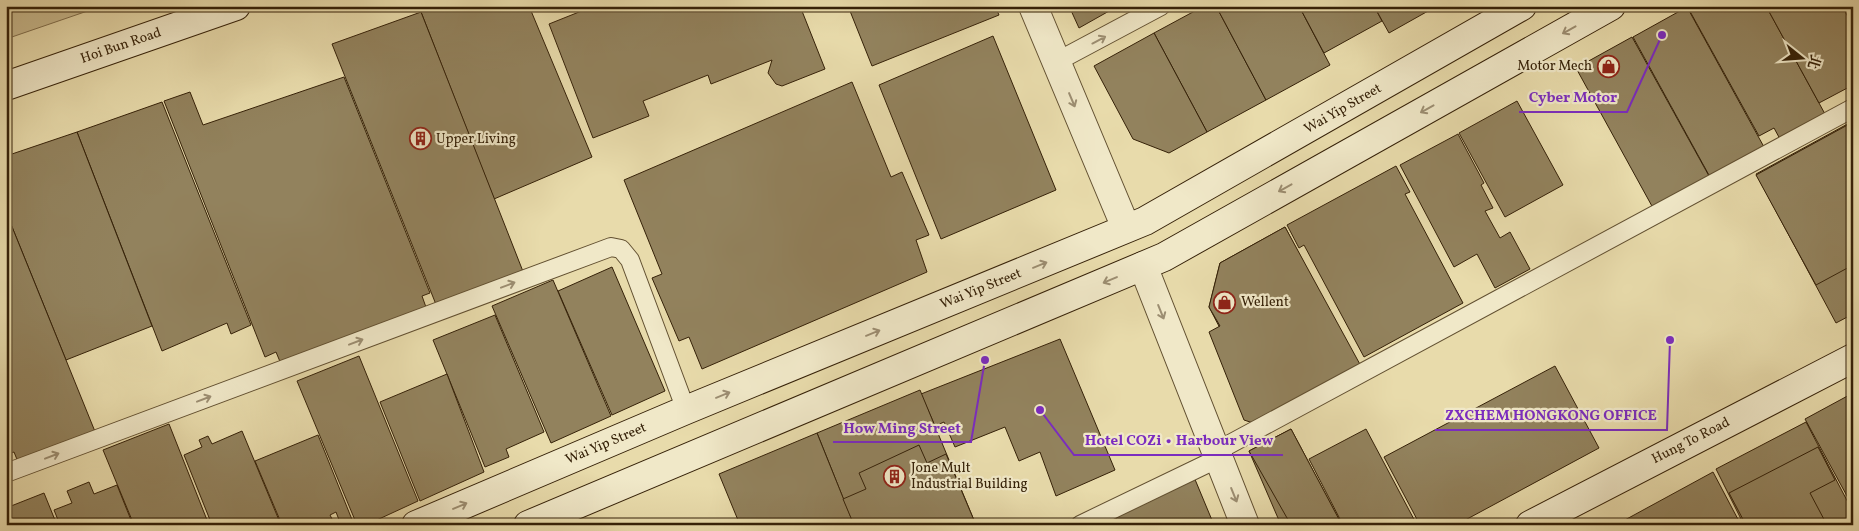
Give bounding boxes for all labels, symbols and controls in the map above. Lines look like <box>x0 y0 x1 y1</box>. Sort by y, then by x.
street label: Hoi Bun Road <box>78 23 164 69</box>
one-way arrow <box>1561 25 1576 35</box>
north arrow <box>1776 32 1826 82</box>
one-way arrow <box>1092 34 1106 44</box>
text: 北 <box>1802 52 1824 71</box>
shop icon: Motor Mech <box>1596 54 1620 78</box>
place label: Motor Mech <box>1517 57 1592 76</box>
street label: Wai Yip Street <box>1301 79 1385 139</box>
callout: Cyber Motor <box>1519 82 1627 112</box>
text: Cyber Motor <box>1529 88 1617 109</box>
one-way arrow <box>1068 92 1077 107</box>
one-way arrow <box>1419 104 1434 114</box>
building icon: Upper Living <box>408 127 432 151</box>
place label: Upper Living <box>436 130 516 149</box>
one-way arrow <box>1277 183 1292 193</box>
one-way arrow <box>1032 259 1047 269</box>
street label: Wai Yip Street <box>937 264 1025 314</box>
one-way arrow <box>1103 276 1118 286</box>
one-way arrow <box>500 280 516 289</box>
shop icon: Wellent <box>1213 290 1237 314</box>
place label: Wellent <box>1241 293 1289 312</box>
one-way arrow <box>1157 304 1167 319</box>
one-way arrow <box>865 328 880 337</box>
one-way arrow <box>348 337 363 346</box>
one-way arrow <box>715 389 730 399</box>
one-way arrow <box>196 394 211 403</box>
callout: ZXCHEM HONGKONG OFFICE <box>1435 400 1667 430</box>
text: ZXCHEM HONGKONG OFFICE <box>1445 406 1657 427</box>
callout: How Ming Street <box>833 412 971 442</box>
street label: Hung To Road <box>1649 413 1733 469</box>
street label: Wai Yip Street <box>563 418 650 470</box>
text: How Ming Street <box>843 419 961 440</box>
callout: Hotel COZi ∙ Harbour View <box>1074 425 1283 455</box>
text: Hotel COZi ∙ Harbour View <box>1085 431 1273 452</box>
one-way arrow <box>44 451 59 460</box>
place label: Jone Mult Industrial Building <box>911 459 1028 494</box>
building icon: Jone Mult Industrial Building <box>883 464 907 488</box>
one-way arrow <box>1230 488 1239 503</box>
one-way arrow <box>452 500 467 510</box>

